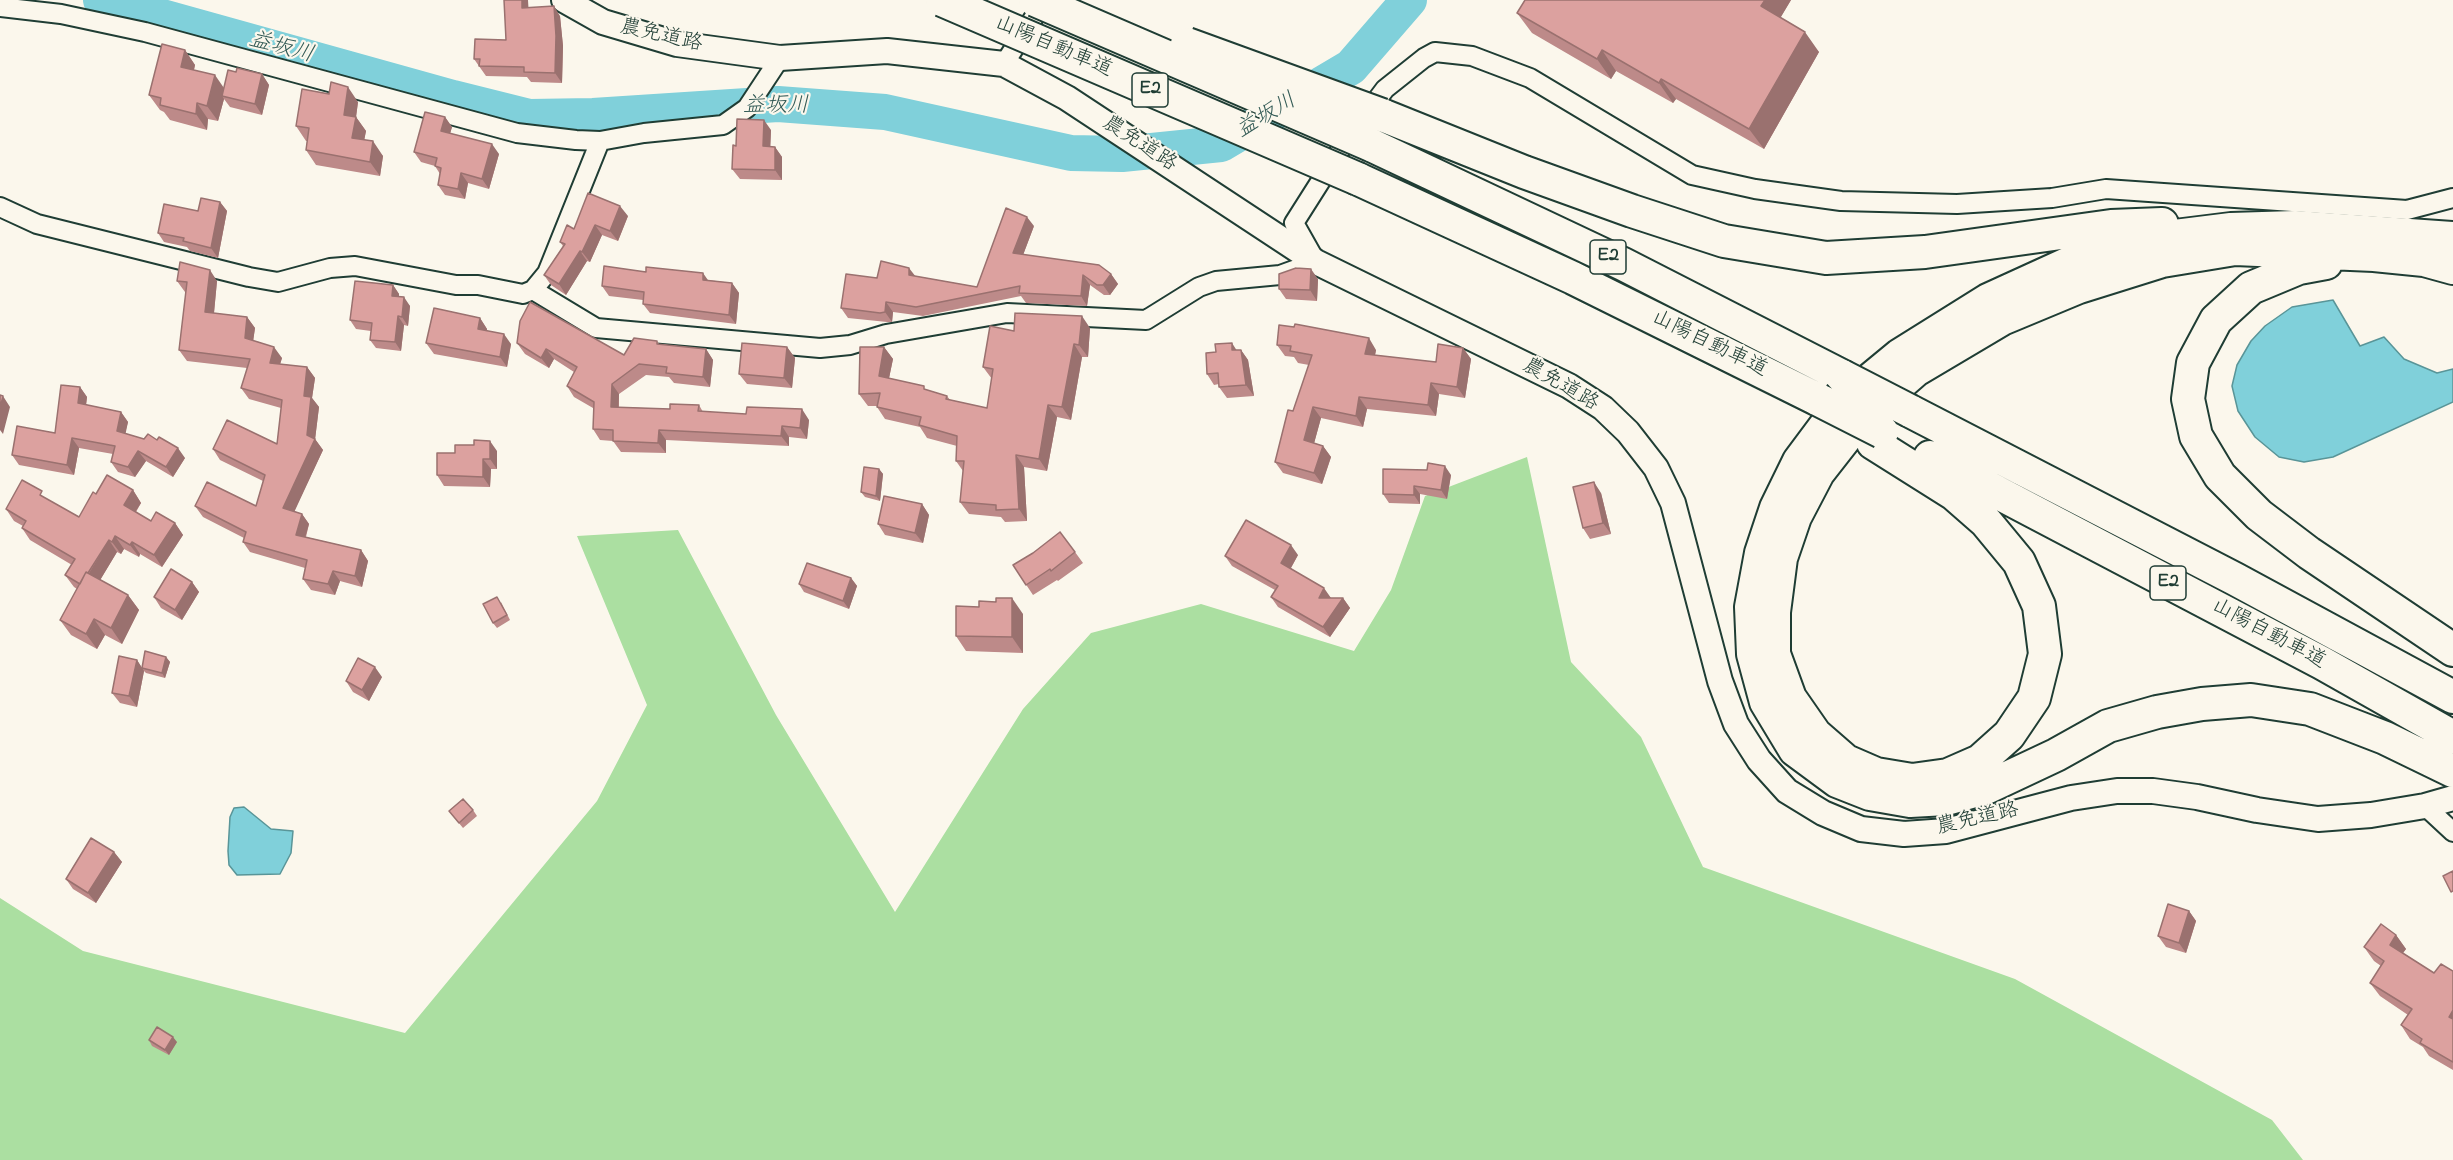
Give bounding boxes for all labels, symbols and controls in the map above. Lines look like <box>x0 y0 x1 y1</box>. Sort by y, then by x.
street label: 山陽自動車道 <box>990 12 1116 84</box>
street label: 農免道路 <box>617 15 705 59</box>
water label: 益坂川 <box>246 28 316 70</box>
road number: E2 <box>1132 73 1168 107</box>
water label: 益坂川 <box>1232 89 1302 145</box>
water label: 益坂川 <box>743 94 809 120</box>
street label: 農免道路 <box>1097 112 1181 178</box>
road number: E2 <box>1590 240 1626 274</box>
street label: 山陽自動車道 <box>1647 306 1771 384</box>
street label: 農免道路 <box>1517 354 1603 418</box>
road number: E2 <box>2150 566 2186 600</box>
street label: 山陽自動車道 <box>2206 594 2330 676</box>
street label: 農免道路 <box>1934 798 2022 842</box>

